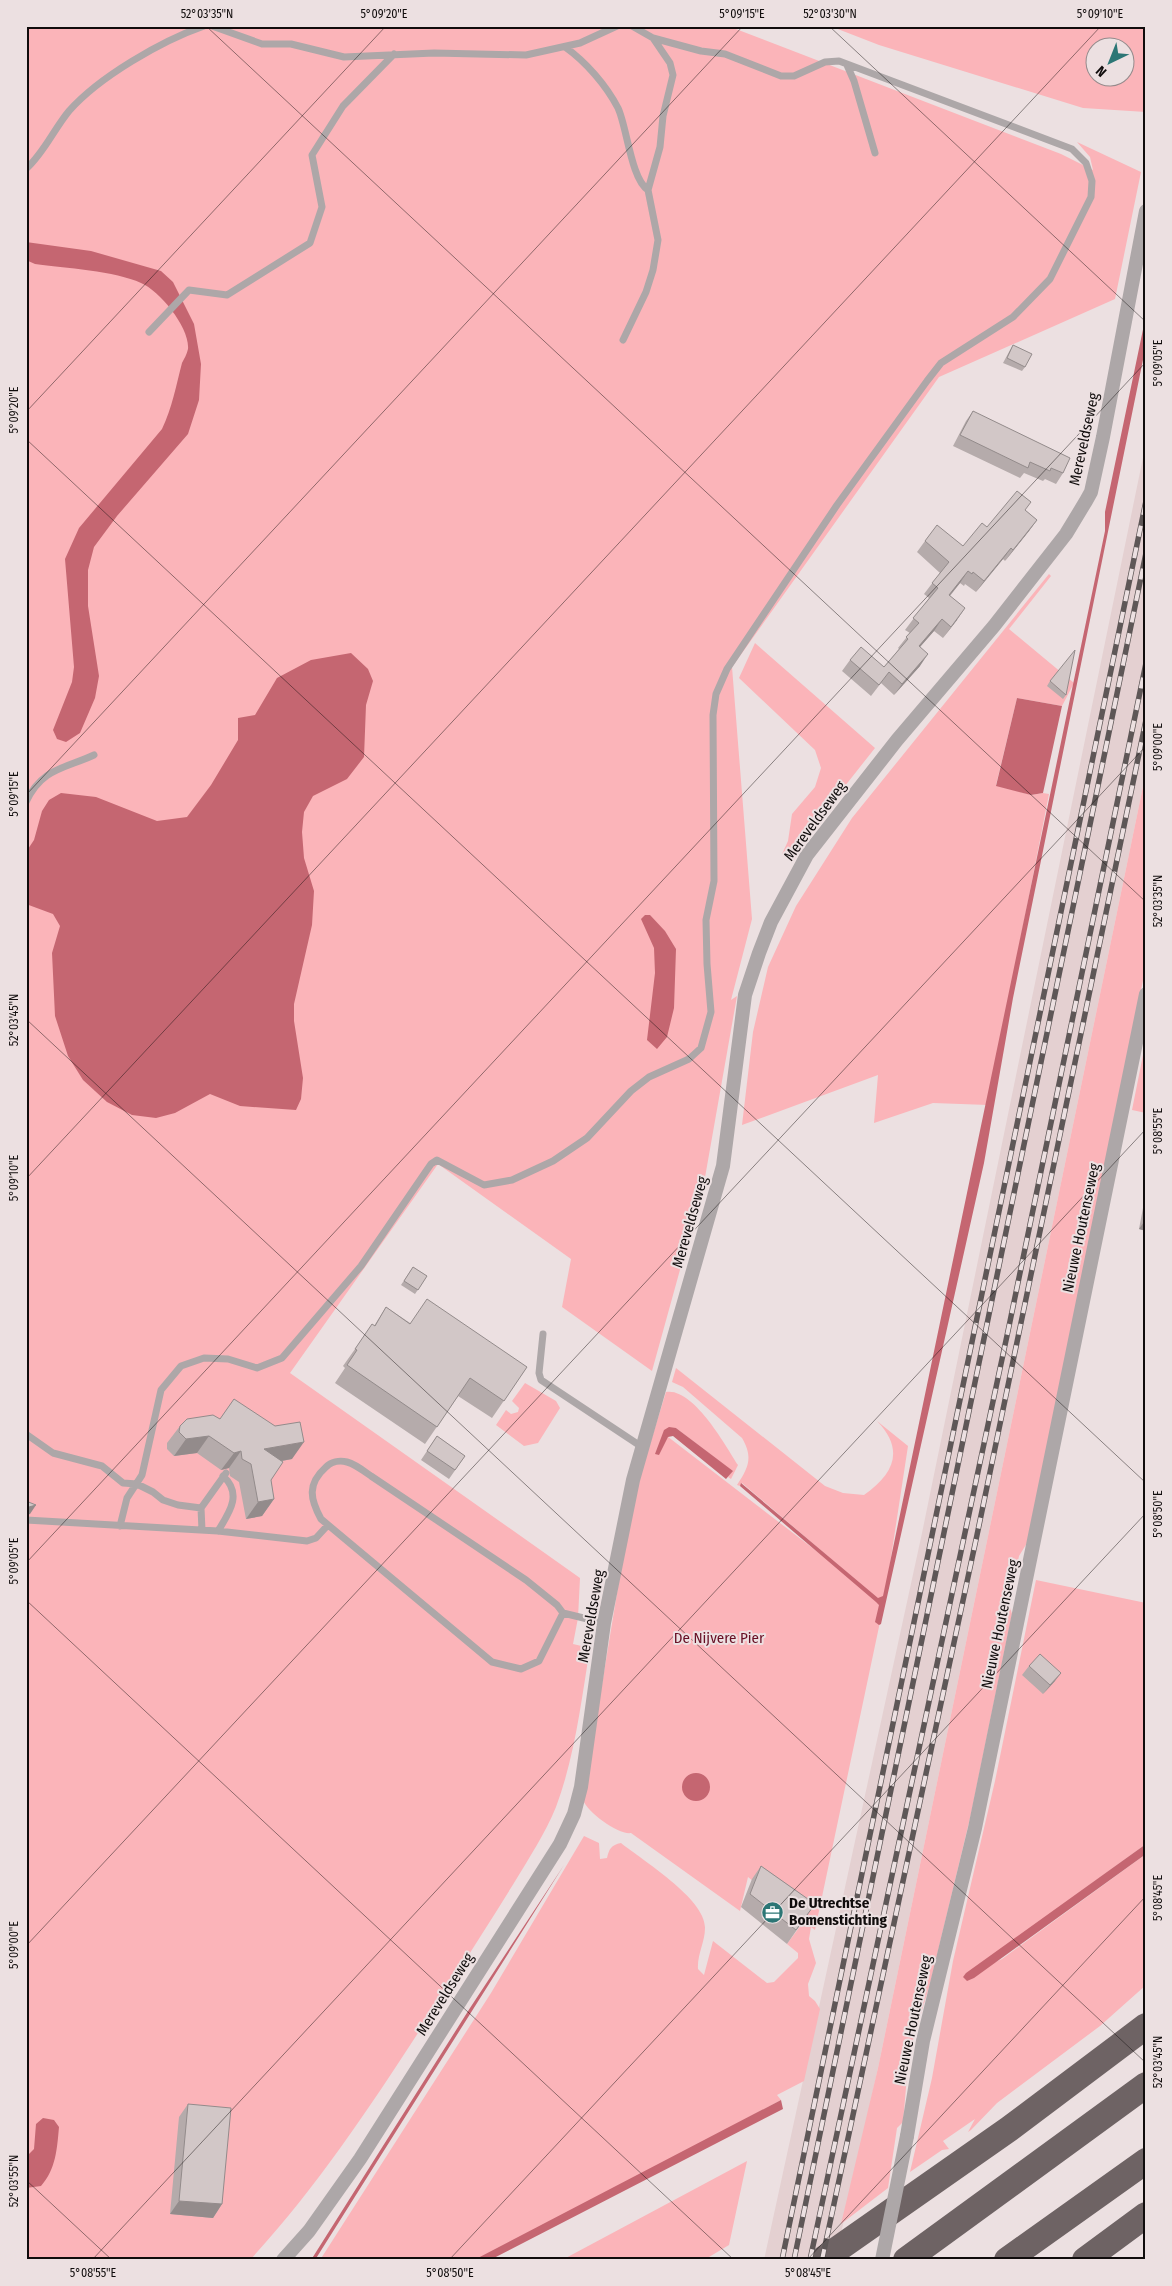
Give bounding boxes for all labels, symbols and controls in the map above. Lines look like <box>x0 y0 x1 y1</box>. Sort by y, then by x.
text: 52°03'35"N <box>181 7 233 21</box>
text: 5°09'20"E <box>360 7 408 21</box>
text: 5°09'15"E <box>719 7 765 21</box>
text: 52°03'30"N <box>803 7 857 21</box>
text: 5°09'10"E <box>1077 7 1124 21</box>
north arrow <box>1084 38 1134 88</box>
text: N <box>1093 62 1110 80</box>
text: 5°09'05"E <box>1151 339 1165 386</box>
text: 5°09'20"E <box>7 386 21 434</box>
street label: Mereveldseweg <box>1065 391 1103 487</box>
text: 5°09'00"E <box>1151 723 1165 771</box>
text: 5°09'15"E <box>7 771 21 817</box>
street label: Mereveldseweg <box>780 778 850 864</box>
text: 52°03'35"N <box>1151 875 1165 927</box>
text: 52°03'45"N <box>7 994 21 1046</box>
text: 5°08'55"E <box>1151 1107 1165 1154</box>
text: 5°09'10"E <box>7 1154 21 1201</box>
street label: Nieuwe Houtenseweg <box>1058 1162 1104 1294</box>
street label: Mereveldseweg <box>668 1174 712 1270</box>
text: 5°08'50"E <box>1151 1490 1165 1538</box>
text: 5°09'05"E <box>7 1537 21 1584</box>
street label: Nieuwe Houtenseweg <box>977 1558 1023 1690</box>
street label: Mereveldseweg <box>574 1568 608 1664</box>
park label: De Nijvere Pier <box>674 1629 765 1647</box>
text: 5°08'45"E <box>1151 1875 1165 1921</box>
place label: De Utrechtse Bomenstichting <box>789 1894 887 1929</box>
office icon: De Utrechtse Bomenstichting <box>761 1900 785 1924</box>
text: 5°09'00"E <box>7 1921 21 1969</box>
street label: Mereveldseweg <box>412 1949 478 2039</box>
street label: Nieuwe Houtenseweg <box>890 1954 936 2086</box>
text: 52°03'45"N <box>1151 2036 1165 2088</box>
text: 52°03'55"N <box>7 2155 21 2207</box>
text: 5°08'55"E <box>70 2266 117 2280</box>
text: 5°08'50"E <box>426 2266 474 2280</box>
text: 5°08'45"E <box>785 2266 831 2280</box>

